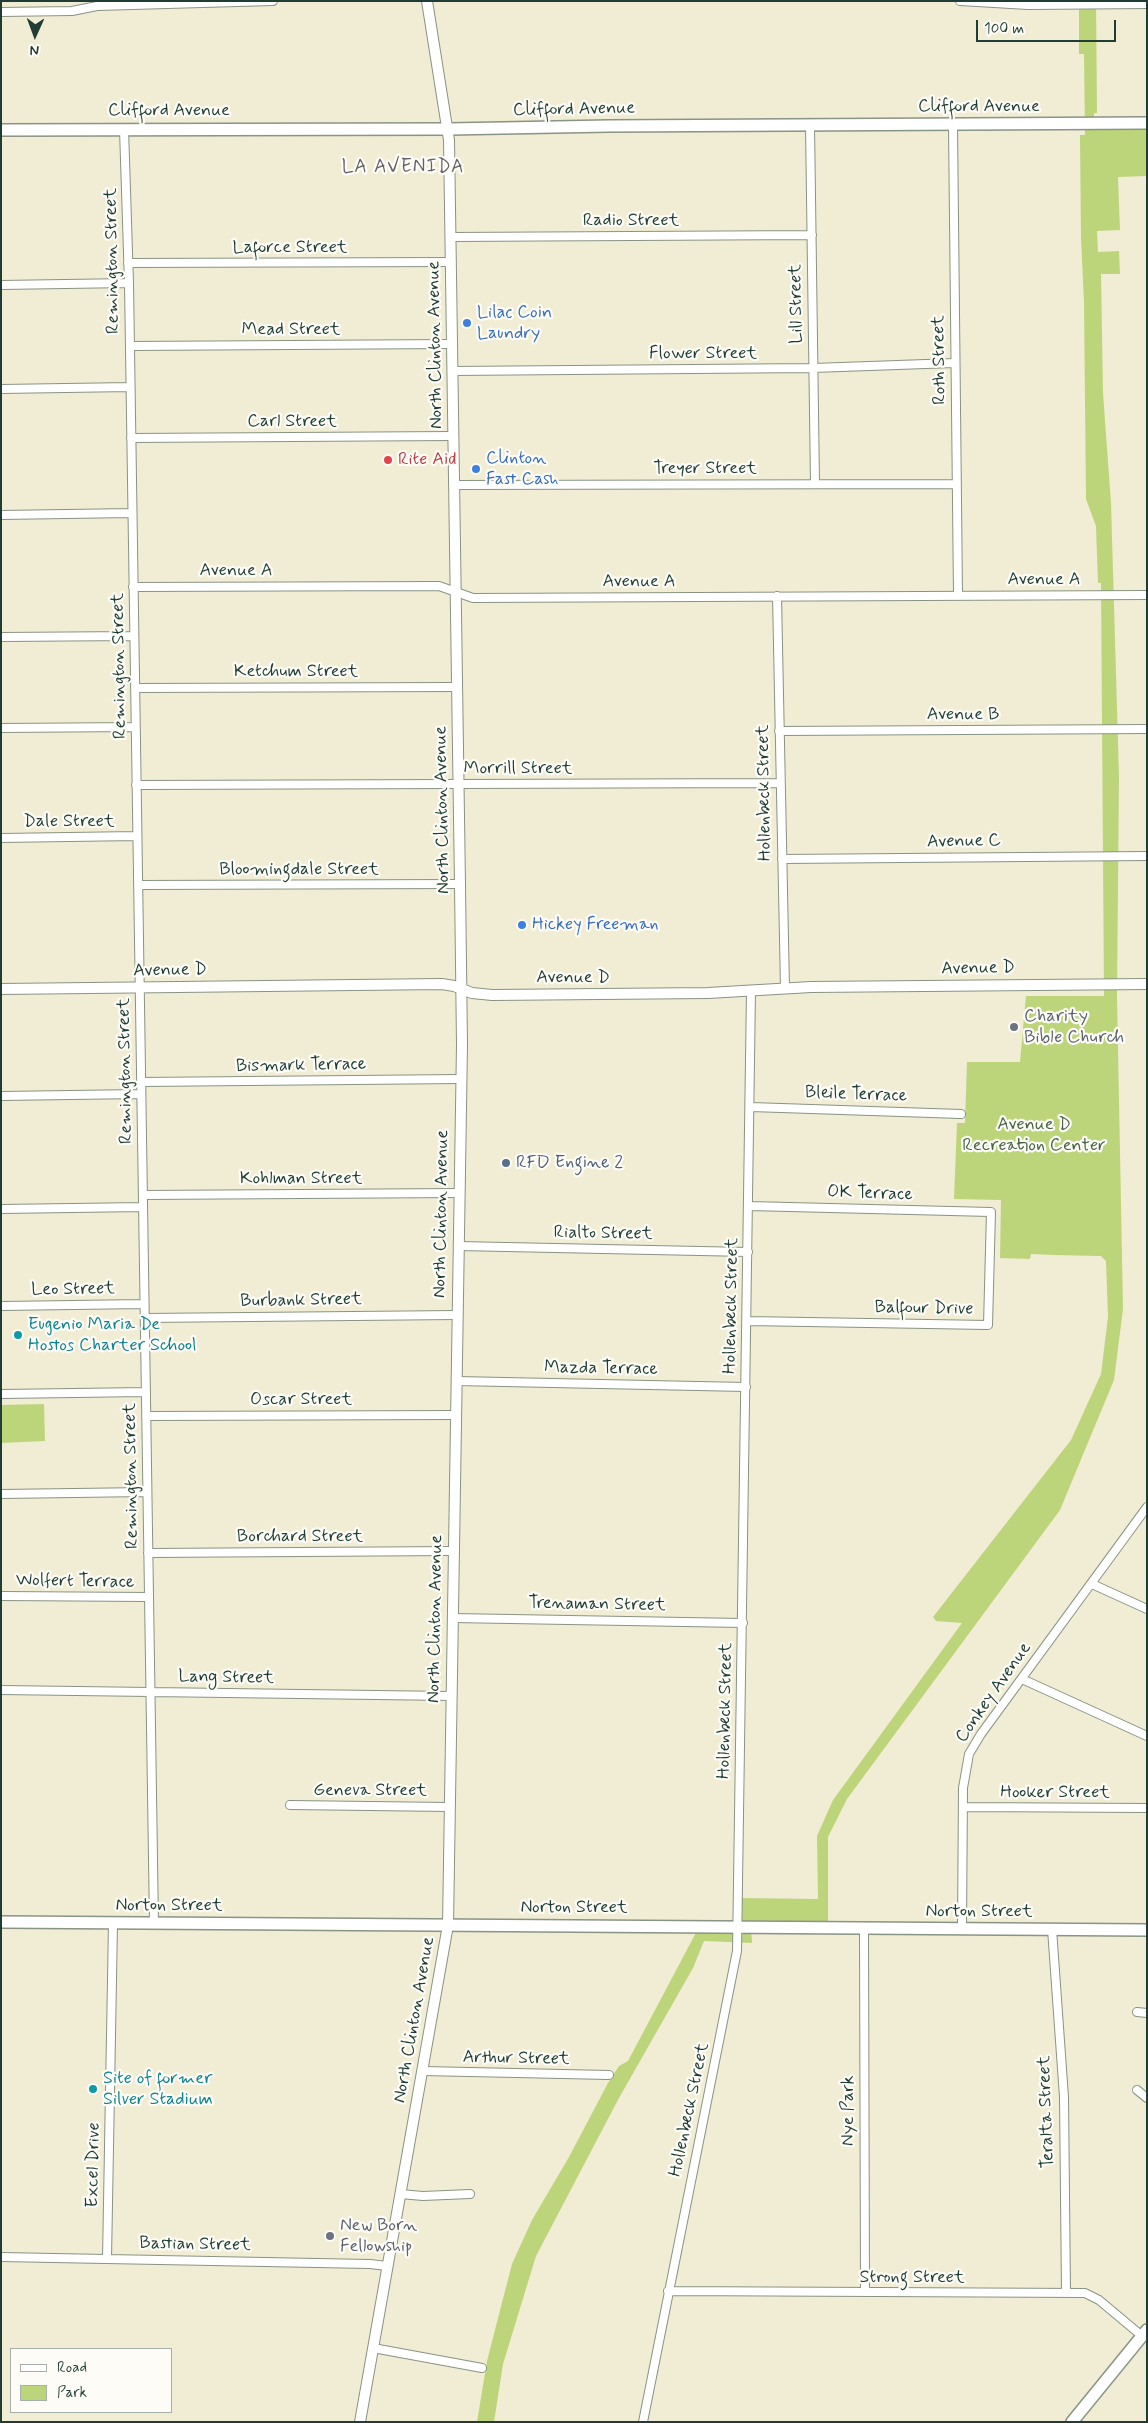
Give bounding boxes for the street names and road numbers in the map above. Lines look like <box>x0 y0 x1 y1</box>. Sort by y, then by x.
street label: Clifford Avenue <box>918 96 1040 118</box>
street label: Clifford Avenue <box>513 98 635 122</box>
street label: Clifford Avenue <box>108 100 230 122</box>
street label: Remington Street <box>101 188 125 334</box>
street label: Radio Street <box>583 210 679 232</box>
street label: Laforce Street <box>233 237 347 259</box>
street label: North Clinton Avenue <box>424 261 448 429</box>
street label: Lill Street <box>786 264 808 344</box>
street label: Roth Street <box>928 315 952 405</box>
street label: Mead Street <box>242 319 340 341</box>
street label: Flower Street <box>649 343 757 365</box>
street label: Carl Street <box>247 411 337 433</box>
street label: Treyer Street <box>653 458 757 480</box>
street label: Avenue A <box>199 560 273 582</box>
street label: Avenue A <box>1007 569 1081 591</box>
street label: Avenue A <box>602 571 676 593</box>
street label: Remington Street <box>108 593 132 739</box>
street label: Ketchum Street <box>234 661 358 683</box>
street label: Avenue B <box>927 704 999 726</box>
street label: Hollenbeck Street <box>753 725 777 861</box>
street label: North Clinton Avenue <box>431 726 455 894</box>
street label: Morrill Street <box>464 758 572 780</box>
street label: Dale Street <box>23 811 115 833</box>
street label: Avenue C <box>927 831 1001 853</box>
street label: Bloomingdale Street <box>219 859 379 881</box>
street label: Avenue D <box>941 958 1015 980</box>
street label: Avenue D <box>133 960 207 982</box>
street label: Avenue D <box>536 967 610 989</box>
street label: Remington Street <box>114 998 138 1144</box>
street label: Bismark Terrace <box>236 1054 366 1078</box>
street label: Bleile Terrace <box>804 1082 908 1108</box>
street label: North Clinton Avenue <box>430 1130 454 1298</box>
street label: Kohlman Street <box>240 1168 362 1190</box>
street label: OK Terrace <box>827 1182 913 1206</box>
street label: Rialto Street <box>553 1222 653 1246</box>
street label: Hollenbeck Street <box>720 1238 744 1374</box>
street label: Leo Street <box>31 1278 115 1302</box>
street label: Burbank Street <box>240 1289 362 1313</box>
street label: Balfour Drive <box>874 1297 974 1321</box>
street label: Mazda Terrace <box>544 1357 658 1381</box>
street label: Oscar Street <box>250 1389 352 1411</box>
street label: Remington Street <box>120 1403 144 1549</box>
street label: Borchard Street <box>237 1526 363 1548</box>
street label: North Clinton Avenue <box>424 1535 448 1703</box>
street label: Wolfert Terrace <box>16 1570 134 1594</box>
street label: Trenaman Street <box>528 1593 666 1617</box>
street label: Conkey Avenue <box>951 1639 1037 1747</box>
street label: Hollenbeck Street <box>714 1643 738 1779</box>
street label: Lang Street <box>178 1666 274 1690</box>
street label: Geneva Street <box>313 1780 427 1802</box>
street label: Hooker Street <box>1000 1782 1110 1804</box>
street label: Norton Street <box>116 1895 222 1917</box>
street label: Norton Street <box>521 1897 627 1919</box>
street label: Norton Street <box>926 1901 1032 1923</box>
street label: North Clinton Avenue <box>390 1935 440 2105</box>
street label: Hollenbeck Street <box>665 2041 715 2179</box>
street label: Arthur Street <box>462 2047 570 2071</box>
street label: Teralta Street <box>1034 2055 1060 2169</box>
street label: Nye Park <box>838 2076 860 2146</box>
street label: Excel Drive <box>82 2122 106 2208</box>
street label: Bastian Street <box>139 2233 251 2257</box>
street label: Strong Street <box>860 2267 964 2289</box>

